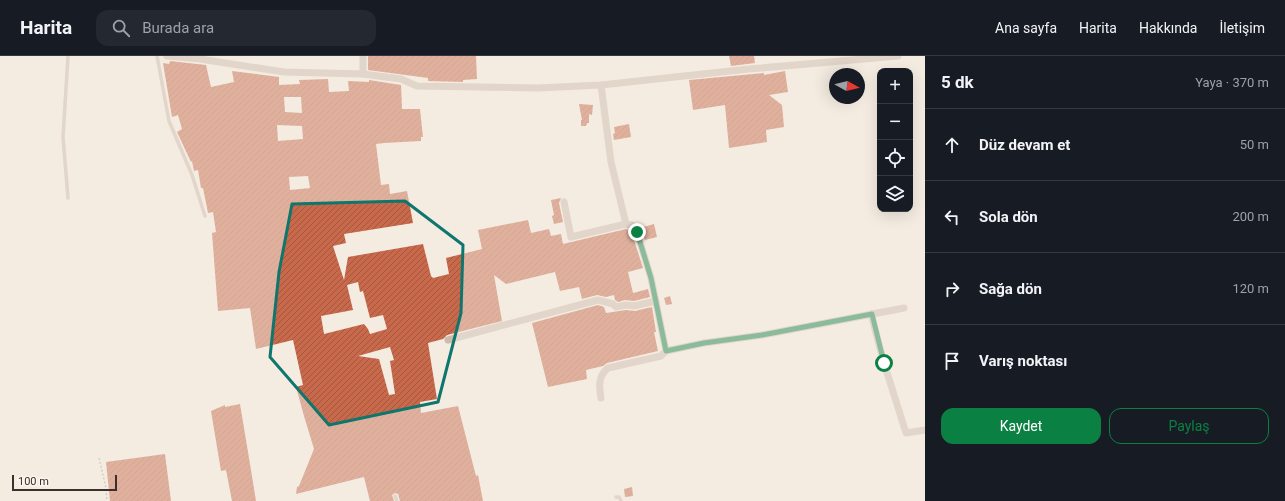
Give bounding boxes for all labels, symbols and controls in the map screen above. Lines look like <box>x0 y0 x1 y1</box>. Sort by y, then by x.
search box <box>96 10 376 46</box>
text: Harita <box>20 16 72 39</box>
icon: search <box>110 17 132 39</box>
text: Burada ara <box>142 19 214 37</box>
text: Ana sayfa <box>995 20 1057 36</box>
text: Harita <box>1079 20 1117 36</box>
text: Hakkında <box>1139 20 1197 36</box>
text: İletişim <box>1219 20 1265 36</box>
north arrow <box>829 68 865 104</box>
map controls <box>877 68 913 212</box>
button: + <box>877 68 913 104</box>
text: 5 dk <box>941 72 974 92</box>
text: Yaya · 370 m <box>1195 75 1269 90</box>
button: − <box>877 104 913 140</box>
icon: ahead <box>941 134 963 156</box>
text: Düz devam et <box>979 136 1070 154</box>
text: 50 m <box>1240 137 1269 152</box>
button: locate <box>877 140 913 176</box>
button: layers <box>877 176 913 212</box>
icon: left <box>941 206 963 228</box>
text: Sola dön <box>979 208 1038 226</box>
text: 200 m <box>1232 209 1269 224</box>
route end <box>628 223 646 241</box>
icon: right <box>941 278 963 300</box>
text: Sağa dön <box>979 280 1042 298</box>
text: 120 m <box>1232 281 1269 296</box>
icon: arrive <box>941 350 963 372</box>
text: Varış noktası <box>979 352 1067 370</box>
route start <box>875 354 893 372</box>
button: Kaydet <box>941 408 1101 444</box>
button: Paylaş <box>1109 408 1269 444</box>
scale bar <box>12 473 117 492</box>
text: 100 m <box>18 475 49 488</box>

